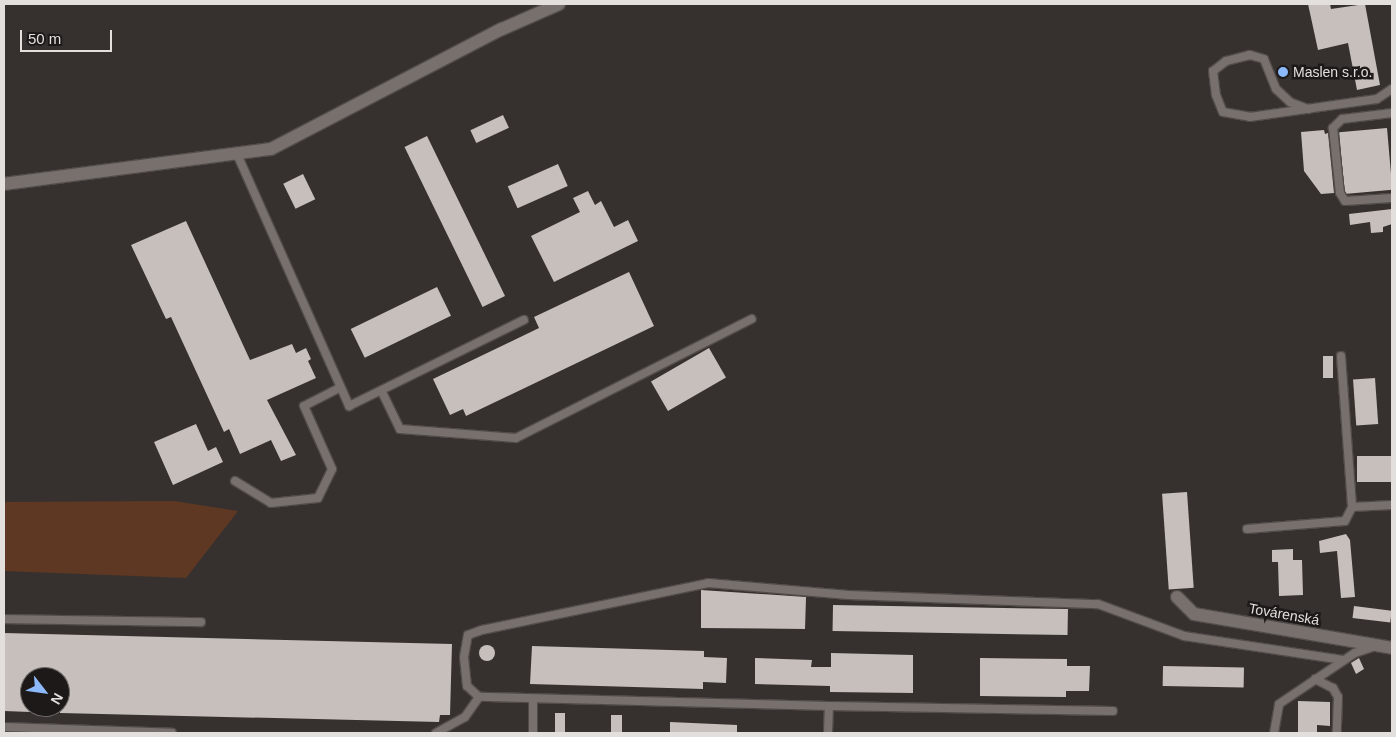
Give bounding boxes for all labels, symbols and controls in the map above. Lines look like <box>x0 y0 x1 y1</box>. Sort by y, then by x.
scale bar <box>22 20 115 52</box>
text: 50 m <box>28 30 61 47</box>
place label: Maslen s.r.o. <box>1293 64 1372 80</box>
marker: Maslen s.r.o. <box>1277 66 1289 78</box>
street label: Továrenská <box>1247 600 1321 628</box>
north arrow <box>20 667 70 717</box>
text: N <box>48 691 67 707</box>

